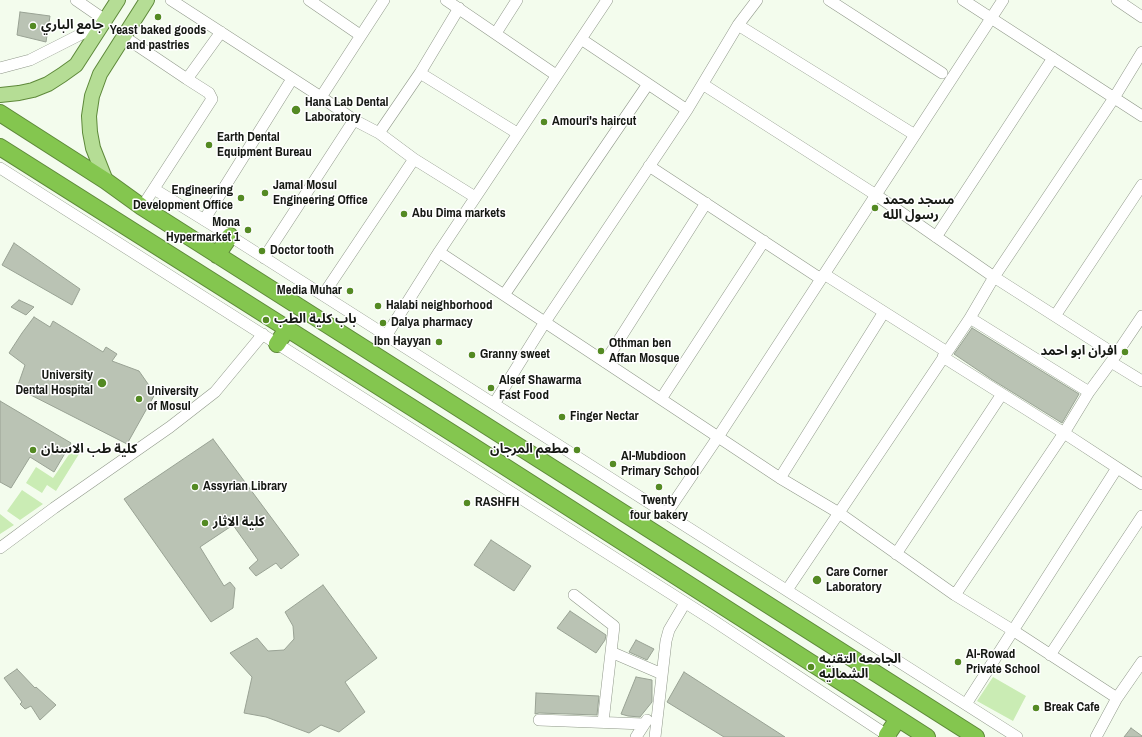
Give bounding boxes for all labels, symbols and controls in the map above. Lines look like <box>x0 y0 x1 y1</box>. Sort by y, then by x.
marker: Yeast baked goods and pastries <box>153 12 163 22</box>
place label: جامع الباري <box>41 18 104 34</box>
marker: جامع الباري <box>28 21 38 31</box>
place label: Yeast baked goods and pastries <box>110 23 206 54</box>
place label: Hana Lab Dental Laboratory <box>305 95 389 126</box>
marker: Hana Lab Dental Laboratory <box>290 104 302 116</box>
place label: Amouri's haircut <box>552 114 636 130</box>
marker: Amouri's haircut <box>539 117 549 127</box>
place label: Earth Dental Equipment Bureau <box>217 130 312 161</box>
marker: Earth Dental Equipment Bureau <box>204 140 214 150</box>
place label: Jamal Mosul Engineering Office <box>273 178 368 209</box>
place label: Engineering Development Office <box>133 183 233 214</box>
marker: Jamal Mosul Engineering Office <box>260 188 270 198</box>
marker: Engineering Development Office <box>236 193 246 203</box>
place label: مسجد محمد رسول الله <box>883 193 954 224</box>
marker: مسجد محمد رسول الله <box>870 203 880 213</box>
place label: Abu Dima markets <box>412 206 506 222</box>
marker: Abu Dima markets <box>399 209 409 219</box>
place label: Mona Hypermarket 1 <box>166 215 240 246</box>
marker: Mona Hypermarket 1 <box>243 225 253 235</box>
place label: Doctor tooth <box>270 243 334 259</box>
marker: Doctor tooth <box>257 246 267 256</box>
place label: Media Muhar <box>277 283 342 299</box>
marker: Media Muhar <box>345 286 355 296</box>
place label: Halabi neighborhood <box>386 298 493 314</box>
marker: Halabi neighborhood <box>373 301 383 311</box>
place label: باب كلية الطب <box>274 312 357 328</box>
marker: باب كلية الطب <box>261 315 271 325</box>
place label: Dalya pharmacy <box>391 315 473 331</box>
marker: Dalya pharmacy <box>378 318 388 328</box>
place label: Ibn Hayyan <box>374 334 431 350</box>
place label: Othman ben Affan Mosque <box>609 336 679 367</box>
marker: Ibn Hayyan <box>434 337 444 347</box>
place label: افران ابو احمد <box>1041 344 1117 360</box>
marker: Othman ben Affan Mosque <box>596 346 606 356</box>
place label: Granny sweet <box>480 347 550 363</box>
marker: افران ابو احمد <box>1120 347 1130 357</box>
marker: Granny sweet <box>467 350 477 360</box>
place label: University Dental Hospital <box>15 368 93 399</box>
place label: Alsef Shawarma Fast Food <box>499 373 581 404</box>
marker: University Dental Hospital <box>96 377 108 389</box>
marker: Alsef Shawarma Fast Food <box>486 383 496 393</box>
place label: University of Mosul <box>147 384 199 415</box>
marker: University of Mosul <box>134 394 144 404</box>
place label: Finger Nectar <box>570 409 639 425</box>
marker: Finger Nectar <box>557 412 567 422</box>
place label: كلية طب الاسنان <box>41 442 137 458</box>
place label: مطعم المرجان <box>490 442 569 458</box>
marker: كلية طب الاسنان <box>28 445 38 455</box>
marker: مطعم المرجان <box>572 445 582 455</box>
place label: Al-Mubdioon Primary School <box>621 449 699 480</box>
marker: Al-Mubdioon Primary School <box>608 459 618 469</box>
place label: Assyrian Library <box>203 479 287 495</box>
marker: Assyrian Library <box>190 482 200 492</box>
marker: Twenty four bakery <box>654 482 664 492</box>
place label: Twenty four bakery <box>630 493 688 524</box>
place label: RASHFH <box>475 495 519 511</box>
marker: RASHFH <box>462 498 472 508</box>
place label: كلية الاثار <box>213 515 265 531</box>
marker: كلية الاثار <box>200 518 210 528</box>
place label: Care Corner Laboratory <box>826 565 888 596</box>
marker: Care Corner Laboratory <box>811 574 823 586</box>
place label: Al-Rowad Private School <box>966 647 1040 678</box>
place label: الجامعه التقنيه الشماليه <box>819 652 901 683</box>
marker: Al-Rowad Private School <box>953 657 963 667</box>
marker: الجامعه التقنيه الشماليه <box>806 662 816 672</box>
place label: Break Cafe <box>1044 700 1100 716</box>
marker: Break Cafe <box>1031 703 1041 713</box>

